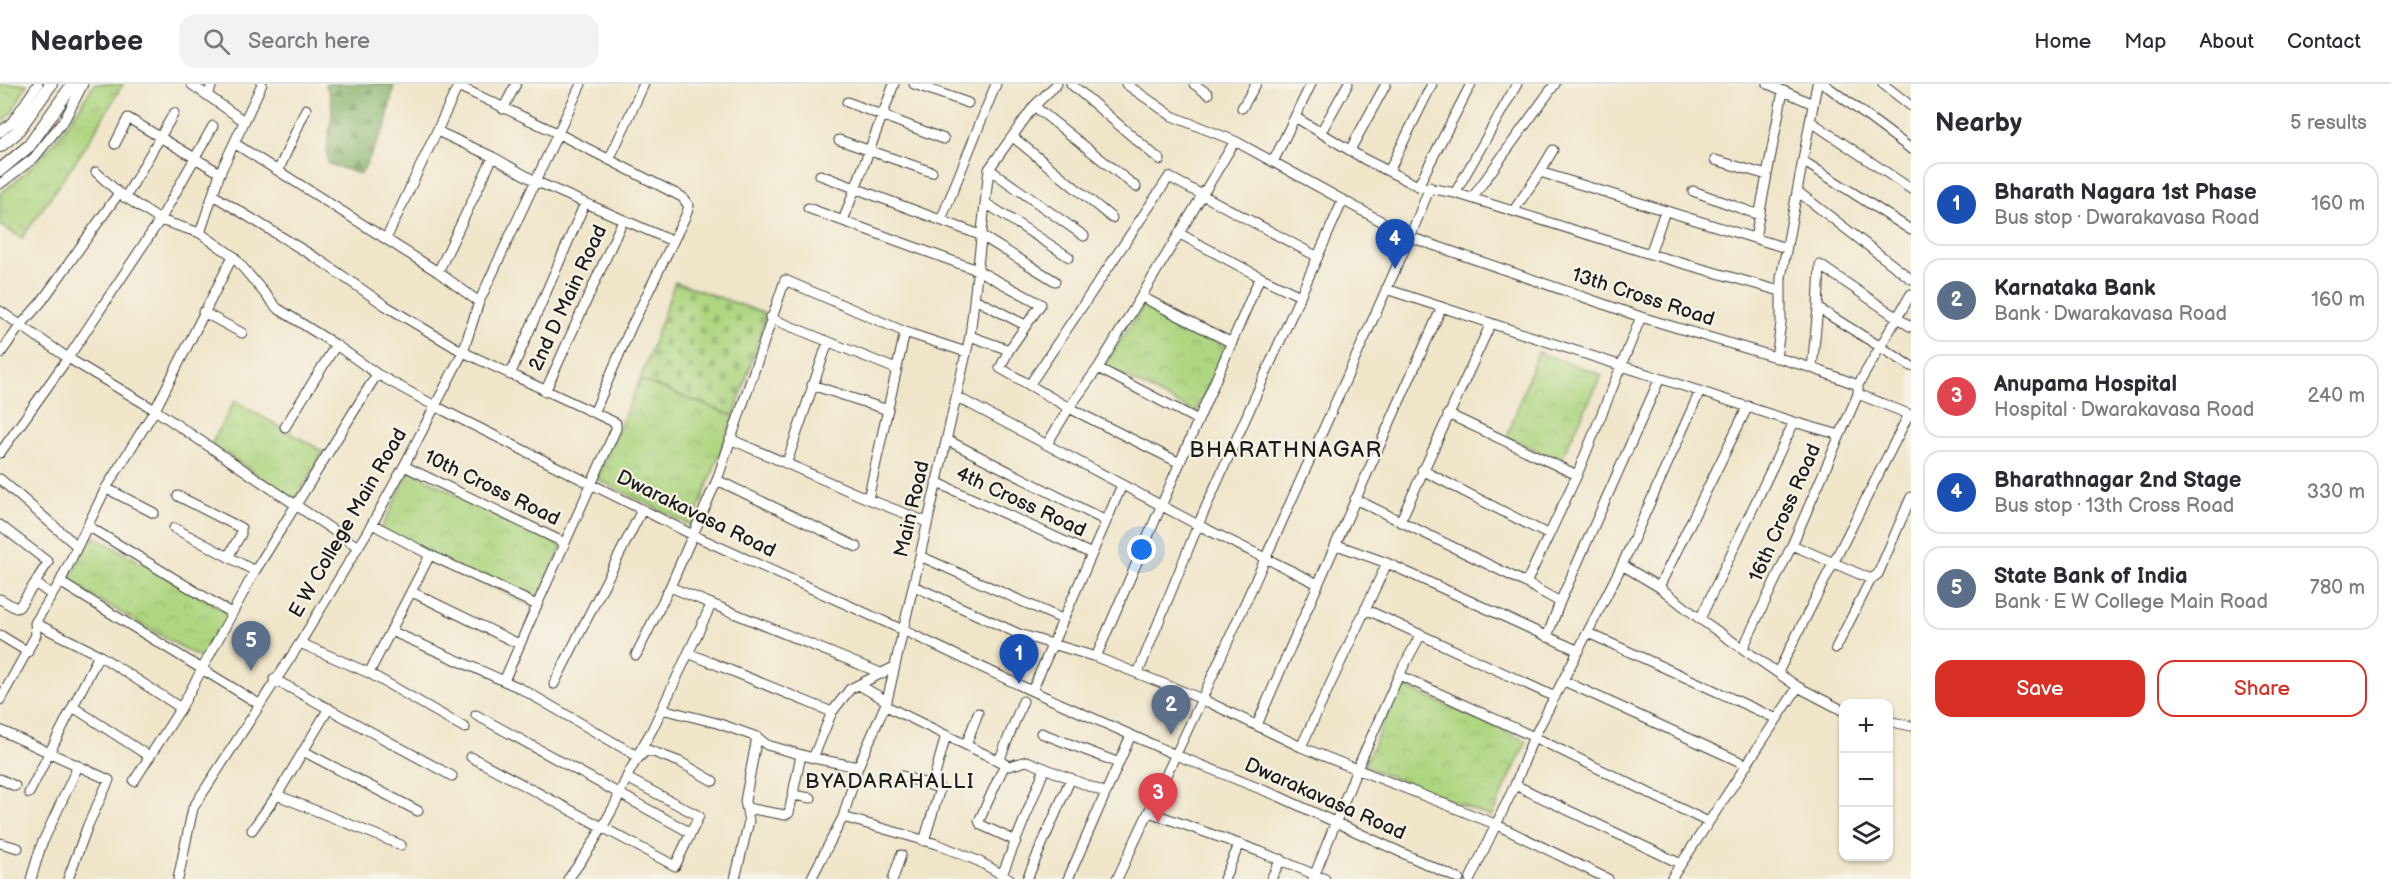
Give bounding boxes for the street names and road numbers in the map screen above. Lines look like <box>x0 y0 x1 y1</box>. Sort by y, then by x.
street label: 2nd D Main Road <box>524 221 612 375</box>
street label: 13th Cross Road <box>1569 263 1717 331</box>
street label: E W College Main Road <box>284 424 412 622</box>
street label: 16th Cross Road <box>1744 440 1826 586</box>
street label: 10th Cross Road <box>420 445 564 531</box>
street label: Main Road <box>889 458 935 560</box>
street label: 4th Cross Road <box>952 461 1090 543</box>
street label: Dwarakavasa Road <box>613 465 779 563</box>
street label: Dwarakavasa Road <box>1241 753 1409 845</box>

